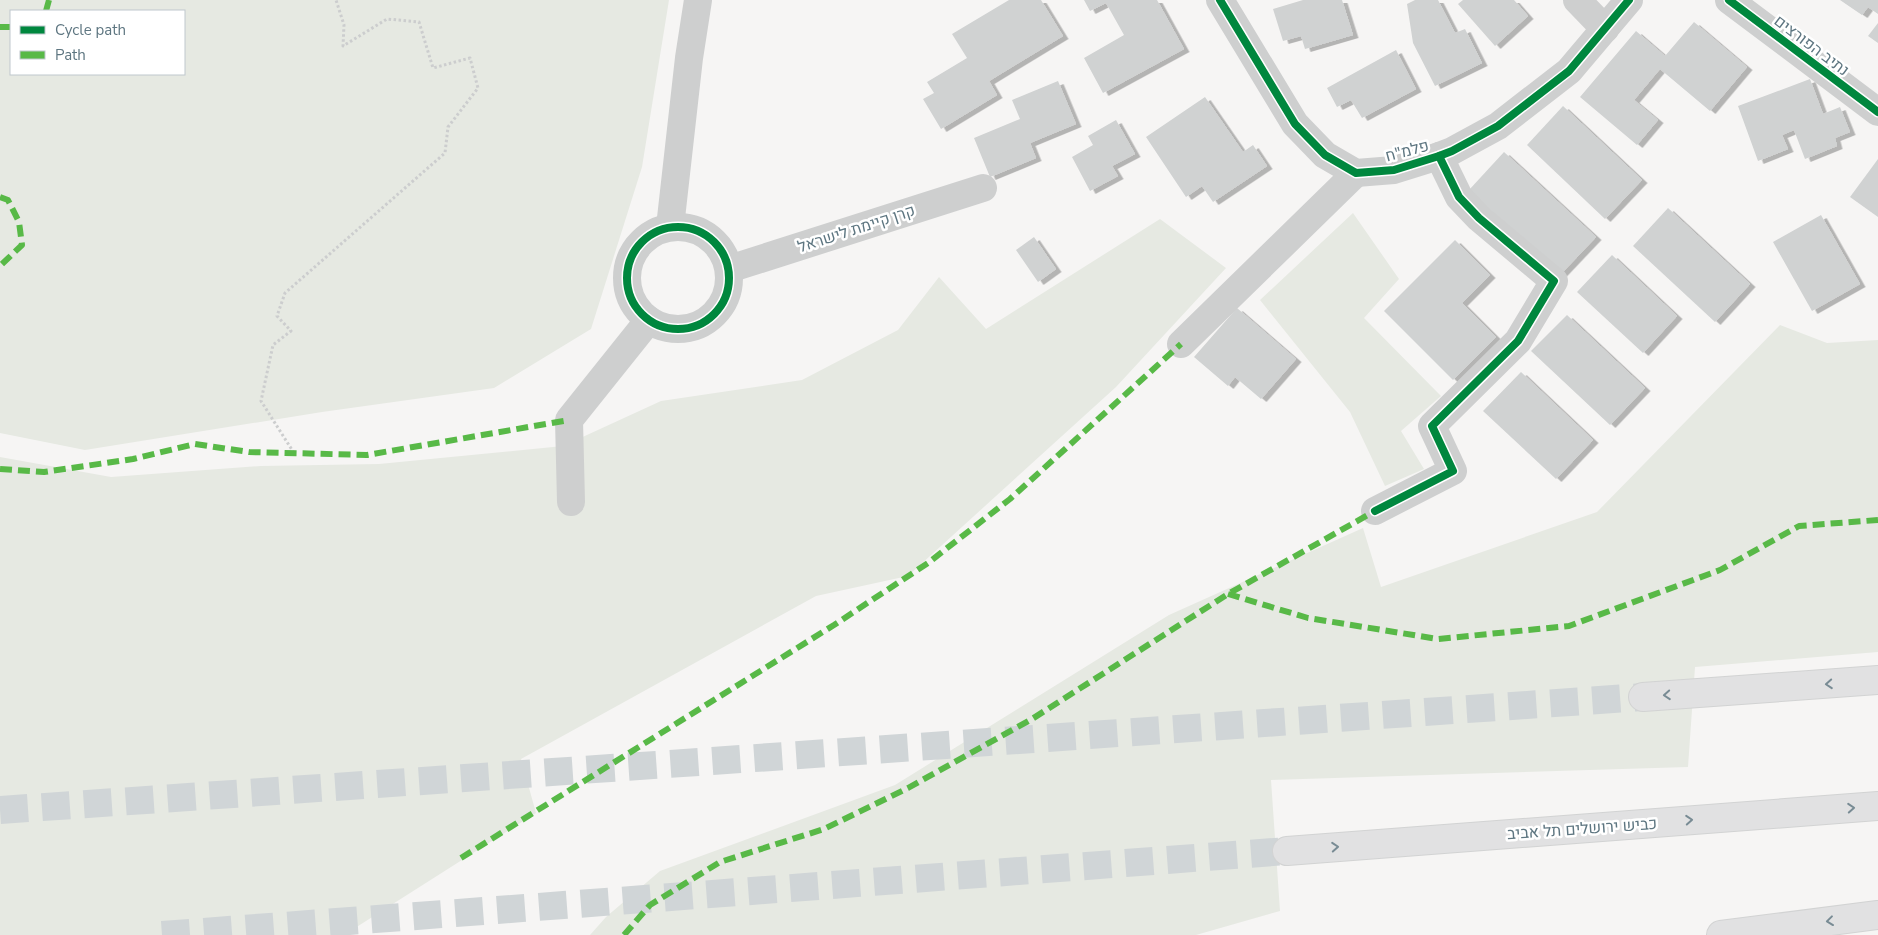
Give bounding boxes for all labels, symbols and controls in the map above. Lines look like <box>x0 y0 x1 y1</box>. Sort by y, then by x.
legend <box>10 10 185 75</box>
street label: נתיב הפורצים <box>1769 10 1854 81</box>
text: Cycle path <box>55 20 126 40</box>
text: Path <box>55 45 86 65</box>
street label: פלמ"ח <box>1383 135 1432 167</box>
street label: קרן קיימת לישראל <box>795 200 918 258</box>
one-way arrow <box>1825 678 1833 689</box>
one-way arrow <box>1663 689 1671 700</box>
one-way arrow <box>1848 803 1856 814</box>
street label: כביש ירושלים תל אביב <box>1506 813 1658 845</box>
one-way arrow <box>1686 815 1694 826</box>
one-way arrow <box>1332 842 1340 853</box>
one-way arrow <box>1825 915 1833 926</box>

